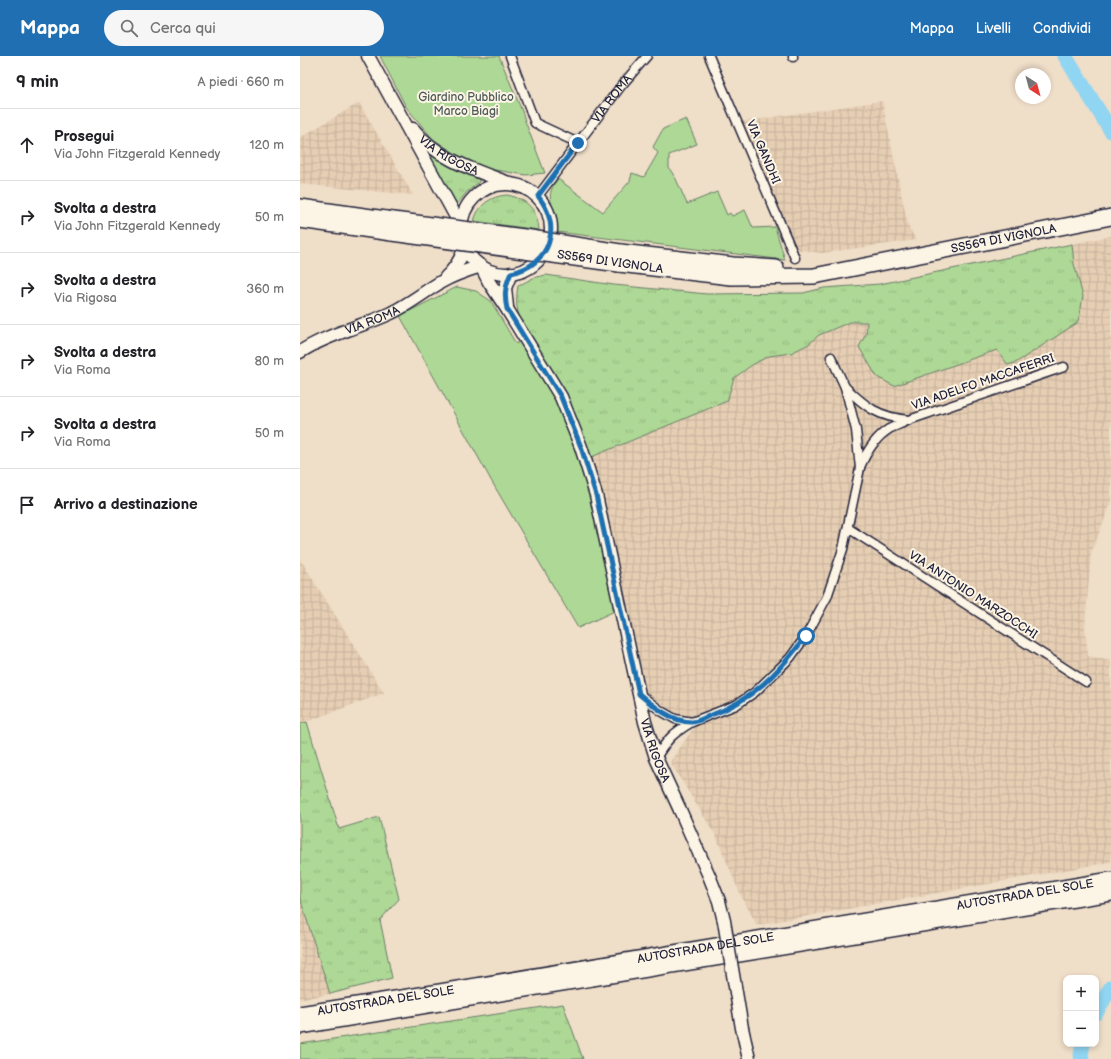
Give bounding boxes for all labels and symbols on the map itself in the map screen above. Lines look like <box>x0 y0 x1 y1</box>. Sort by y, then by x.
north arrow <box>1015 68 1051 104</box>
street label: VIA ROMA <box>588 71 635 126</box>
park label: Giardino Pubblico Marco Biagi <box>418 90 514 119</box>
street label: VIA GANDHI <box>743 118 783 187</box>
street label: VIA RIGOSA <box>416 132 481 179</box>
route end <box>569 134 587 152</box>
street label: SS569 DI VIGNOLA <box>950 220 1058 256</box>
street label: SS569 DI VIGNOLA <box>556 247 665 277</box>
street label: VIA ROMA <box>343 302 403 338</box>
street label: VIA ADELFO MACCAFERRI <box>910 350 1056 413</box>
street label: VIA ANTONIO MARZOCCHI <box>906 548 1040 642</box>
route start <box>797 627 815 645</box>
street label: VIA RIGOSA <box>637 717 674 785</box>
street label: AUTOSTRADA DEL SOLE <box>956 876 1095 913</box>
street label: AUTOSTRADA DEL SOLE <box>636 929 775 966</box>
street label: AUTOSTRADA DEL SOLE <box>316 982 456 1019</box>

